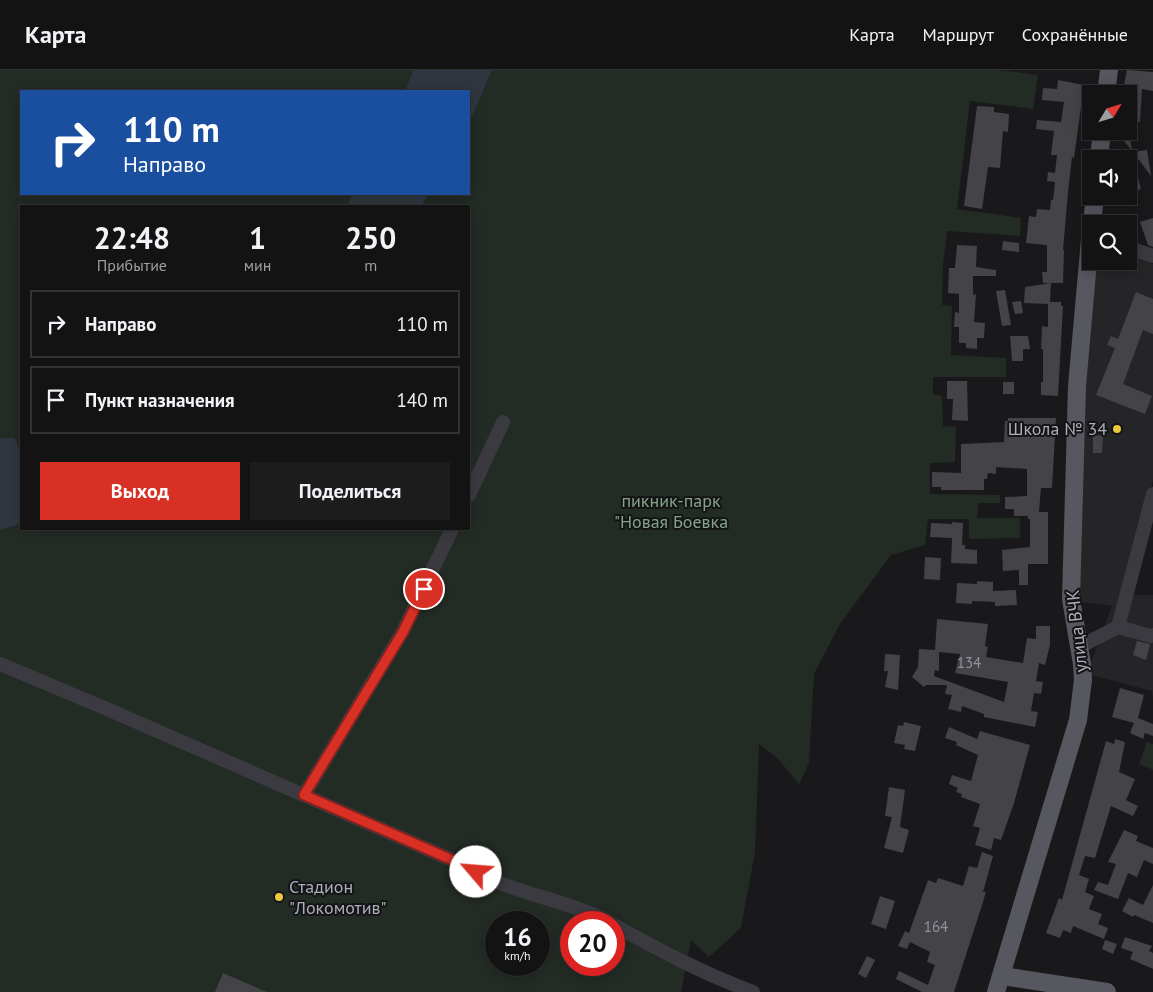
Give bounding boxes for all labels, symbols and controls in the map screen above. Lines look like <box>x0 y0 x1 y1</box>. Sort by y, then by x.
text: Карта <box>25 19 87 50</box>
text: Карта <box>849 23 895 46</box>
text: Маршрут <box>923 23 994 46</box>
text: Сохранённые <box>1022 23 1128 46</box>
north arrow <box>1082 85 1138 140</box>
map controls <box>1082 85 1137 270</box>
text: 110 m <box>123 106 220 152</box>
icon: right <box>40 110 105 175</box>
text: Направо <box>123 150 206 178</box>
button: sound <box>1082 150 1137 205</box>
button: search <box>1082 215 1137 270</box>
text: 22:48 <box>94 218 170 257</box>
text: 1 <box>249 218 266 257</box>
text: 250 <box>345 218 396 257</box>
text: Прибытие <box>97 255 167 275</box>
text: мин <box>244 255 271 275</box>
text: m <box>364 255 377 275</box>
icon: right <box>42 310 70 338</box>
text: Направо <box>85 312 156 336</box>
text: 110 m <box>396 312 448 336</box>
icon: arrive <box>42 386 70 414</box>
text: Пункт назначения <box>85 388 235 412</box>
text: 140 m <box>396 388 448 412</box>
place label: Школа № 34 <box>1008 417 1107 440</box>
marker: Школа № 34 <box>1111 423 1123 435</box>
button: Выход <box>40 462 240 520</box>
button: Поделиться <box>250 462 450 520</box>
park label: пикник-парк "Новая Боевка <box>614 489 728 533</box>
pin <box>403 568 445 610</box>
icon: arrive <box>410 575 438 603</box>
street label: улица ВЧК <box>1061 589 1092 674</box>
house number: 134 <box>957 653 981 672</box>
position arrow <box>449 845 501 897</box>
place label: Стадион "Локомотив" <box>289 875 387 919</box>
marker: Стадион "Локомотив" <box>273 891 285 903</box>
speed limit sign: 20 <box>560 911 625 976</box>
house number: 164 <box>924 917 948 936</box>
text: 16 <box>503 921 532 953</box>
text: km/h <box>504 948 531 963</box>

